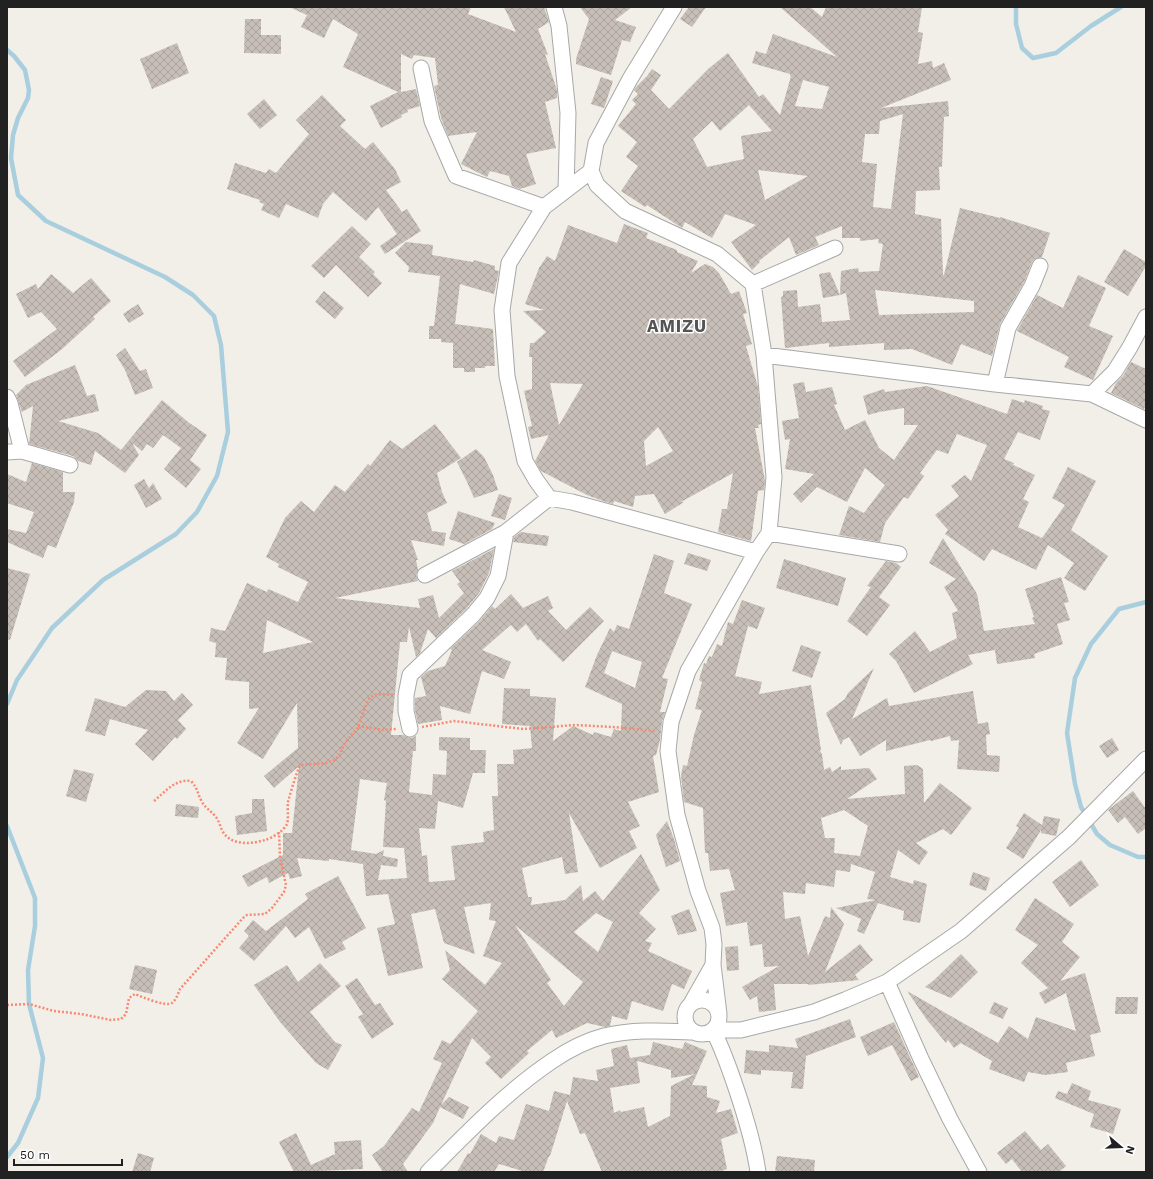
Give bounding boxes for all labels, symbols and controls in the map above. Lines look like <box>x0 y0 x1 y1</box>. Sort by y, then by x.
district label: AMIZU <box>647 316 707 336</box>
north arrow <box>1101 1127 1141 1167</box>
scale bar <box>14 1141 122 1167</box>
text: N <box>1123 1144 1137 1156</box>
text: 50 m <box>20 1148 50 1162</box>

